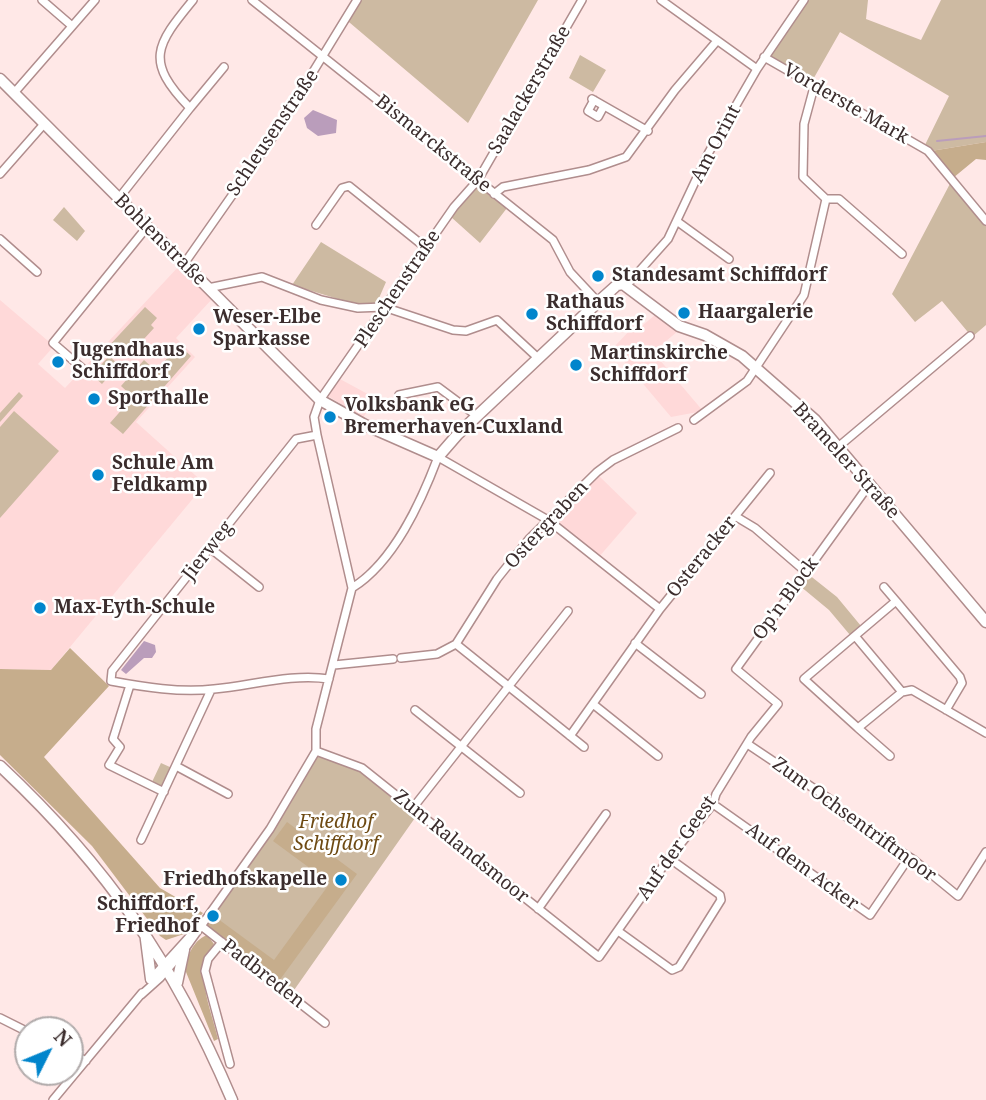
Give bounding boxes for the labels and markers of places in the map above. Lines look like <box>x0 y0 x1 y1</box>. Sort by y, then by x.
place label: Standesamt Schiffdorf <box>612 265 826 287</box>
marker: Standesamt Schiffdorf <box>590 268 606 284</box>
place label: Rathaus Schiffdorf <box>546 292 643 336</box>
place label: Haargalerie <box>698 302 813 324</box>
marker: Haargalerie <box>676 305 692 321</box>
marker: Rathaus Schiffdorf <box>524 306 540 322</box>
place label: Weser-Elbe Sparkasse <box>213 307 321 351</box>
marker: Weser-Elbe Sparkasse <box>191 321 207 337</box>
place label: Jugendhaus Schiffdorf <box>72 340 185 384</box>
place label: Martinskirche Schiffdorf <box>590 343 728 387</box>
marker: Jugendhaus Schiffdorf <box>50 354 66 370</box>
marker: Martinskirche Schiffdorf <box>568 357 584 373</box>
place label: Sporthalle <box>108 388 209 410</box>
marker: Sporthalle <box>86 391 102 407</box>
place label: Volksbank eG Bremerhaven-Cuxland <box>344 395 563 439</box>
marker: Volksbank eG Bremerhaven-Cuxland <box>322 409 338 425</box>
place label: Schule Am Feldkamp <box>112 453 214 497</box>
marker: Schule Am Feldkamp <box>90 467 106 483</box>
place label: Max-Eyth-Schule <box>54 597 215 619</box>
marker: Max-Eyth-Schule <box>32 600 48 616</box>
place label: Friedhofskapelle <box>163 869 327 891</box>
marker: Friedhofskapelle <box>333 872 349 888</box>
place label: Schiffdorf, Friedhof <box>97 894 199 938</box>
marker: Schiffdorf, Friedhof <box>205 908 221 924</box>

